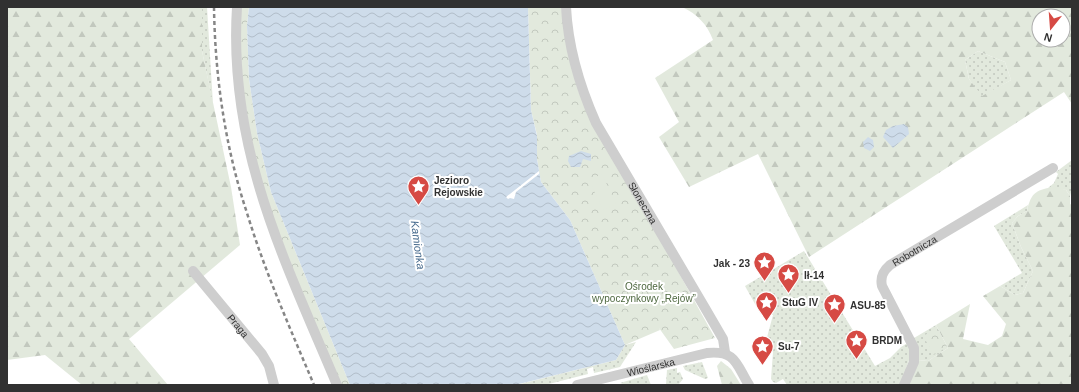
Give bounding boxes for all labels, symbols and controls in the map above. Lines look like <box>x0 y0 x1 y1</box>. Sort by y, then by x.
north arrow <box>1031 8 1071 48</box>
text: N <box>1042 31 1054 44</box>
place icon: Jezioro Rejowskie <box>405 173 431 206</box>
place label: Jezioro Rejowskie <box>434 175 483 198</box>
street label: Słoneczna <box>626 180 659 226</box>
water label: Kamionka <box>409 220 427 270</box>
street label: Robotnicza <box>890 233 939 268</box>
place icon: Jak - 23 <box>752 250 778 283</box>
place label: Jak - 23 <box>713 258 750 269</box>
place icon: Ił-14 <box>775 262 801 295</box>
place label: Ił-14 <box>804 270 824 281</box>
park label: Ośrodek wypoczynkowy „Rejów” <box>591 281 696 304</box>
place icon: StuG IV <box>753 289 779 322</box>
place icon: ASU-85 <box>821 292 847 325</box>
place label: StuG IV <box>782 297 818 308</box>
place label: ASU-85 <box>850 300 886 311</box>
street label: Praga <box>225 312 251 340</box>
place icon: BRDM <box>844 327 870 360</box>
place icon: Su-7 <box>749 333 775 366</box>
place label: BRDM <box>872 335 902 346</box>
place label: Su-7 <box>778 341 800 352</box>
street label: Wioślarska <box>626 356 676 379</box>

